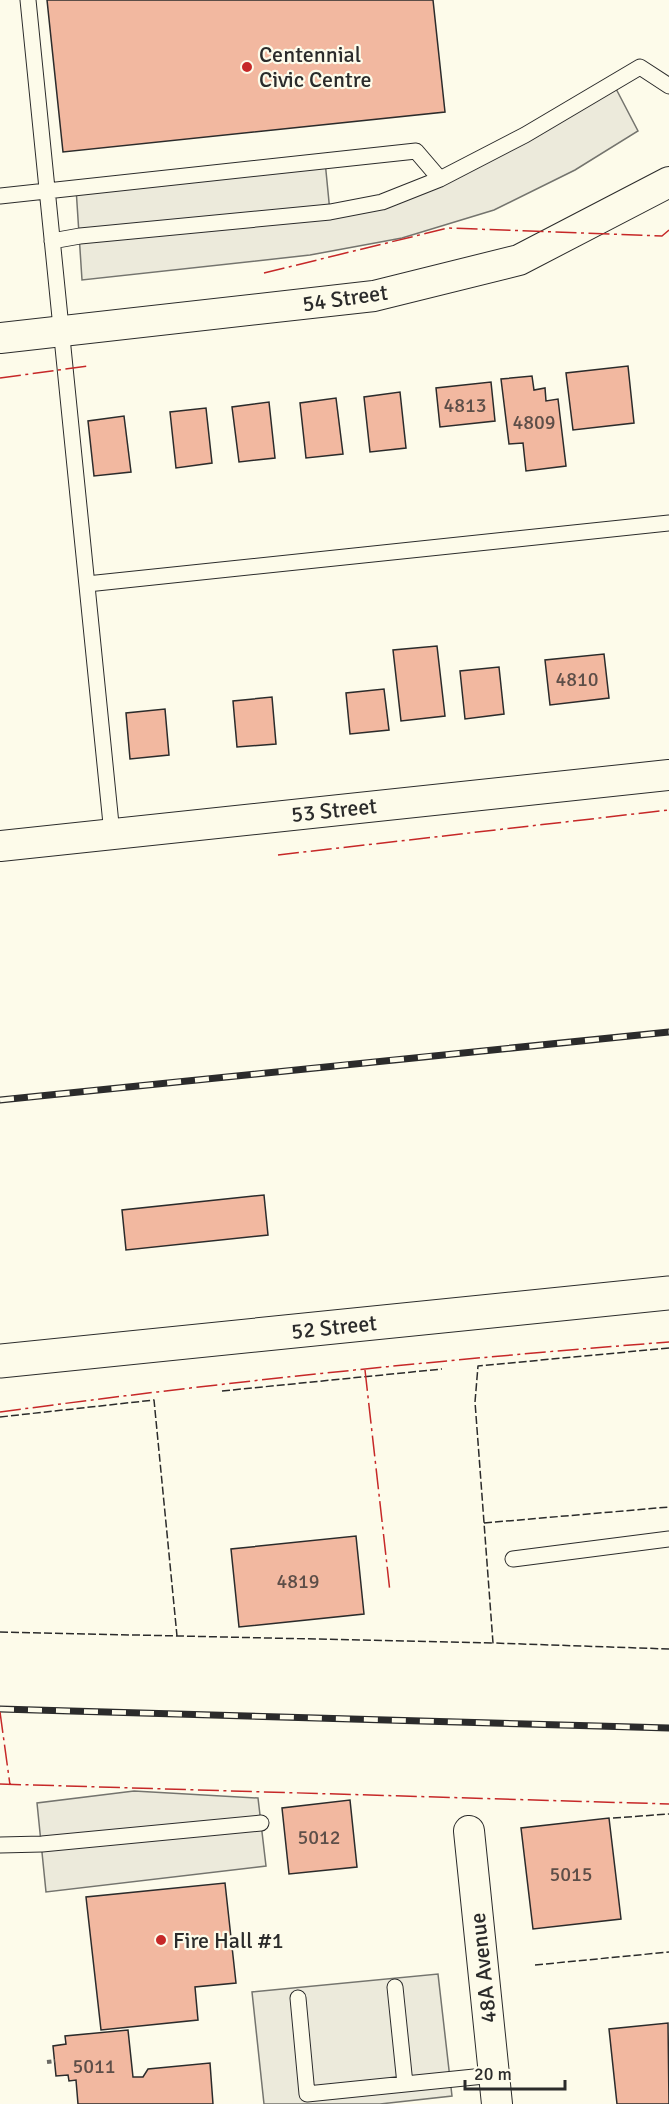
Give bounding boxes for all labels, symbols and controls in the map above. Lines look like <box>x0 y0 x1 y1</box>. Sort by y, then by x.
place label: Centennial Civic Centre <box>259 41 371 93</box>
marker: Centennial Civic Centre <box>240 60 254 74</box>
street label: 54 Street <box>301 279 390 317</box>
house number: 4813 <box>443 393 487 418</box>
house number: 4809 <box>512 410 556 435</box>
house number: 4810 <box>555 667 599 692</box>
street label: 53 Street <box>290 792 378 828</box>
street label: 52 Street <box>290 1309 378 1345</box>
house number: 4819 <box>276 1569 320 1594</box>
house number: 5012 <box>297 1825 341 1850</box>
house number: 5015 <box>549 1862 593 1887</box>
street label: 48A Avenue <box>464 1911 502 2025</box>
place label: Fire Hall #1 <box>173 1927 284 1954</box>
marker: Fire Hall #1 <box>154 1933 168 1947</box>
scale bar <box>465 2053 566 2091</box>
house number: 5011 <box>72 2054 116 2079</box>
text: 20 m <box>474 2063 512 2085</box>

